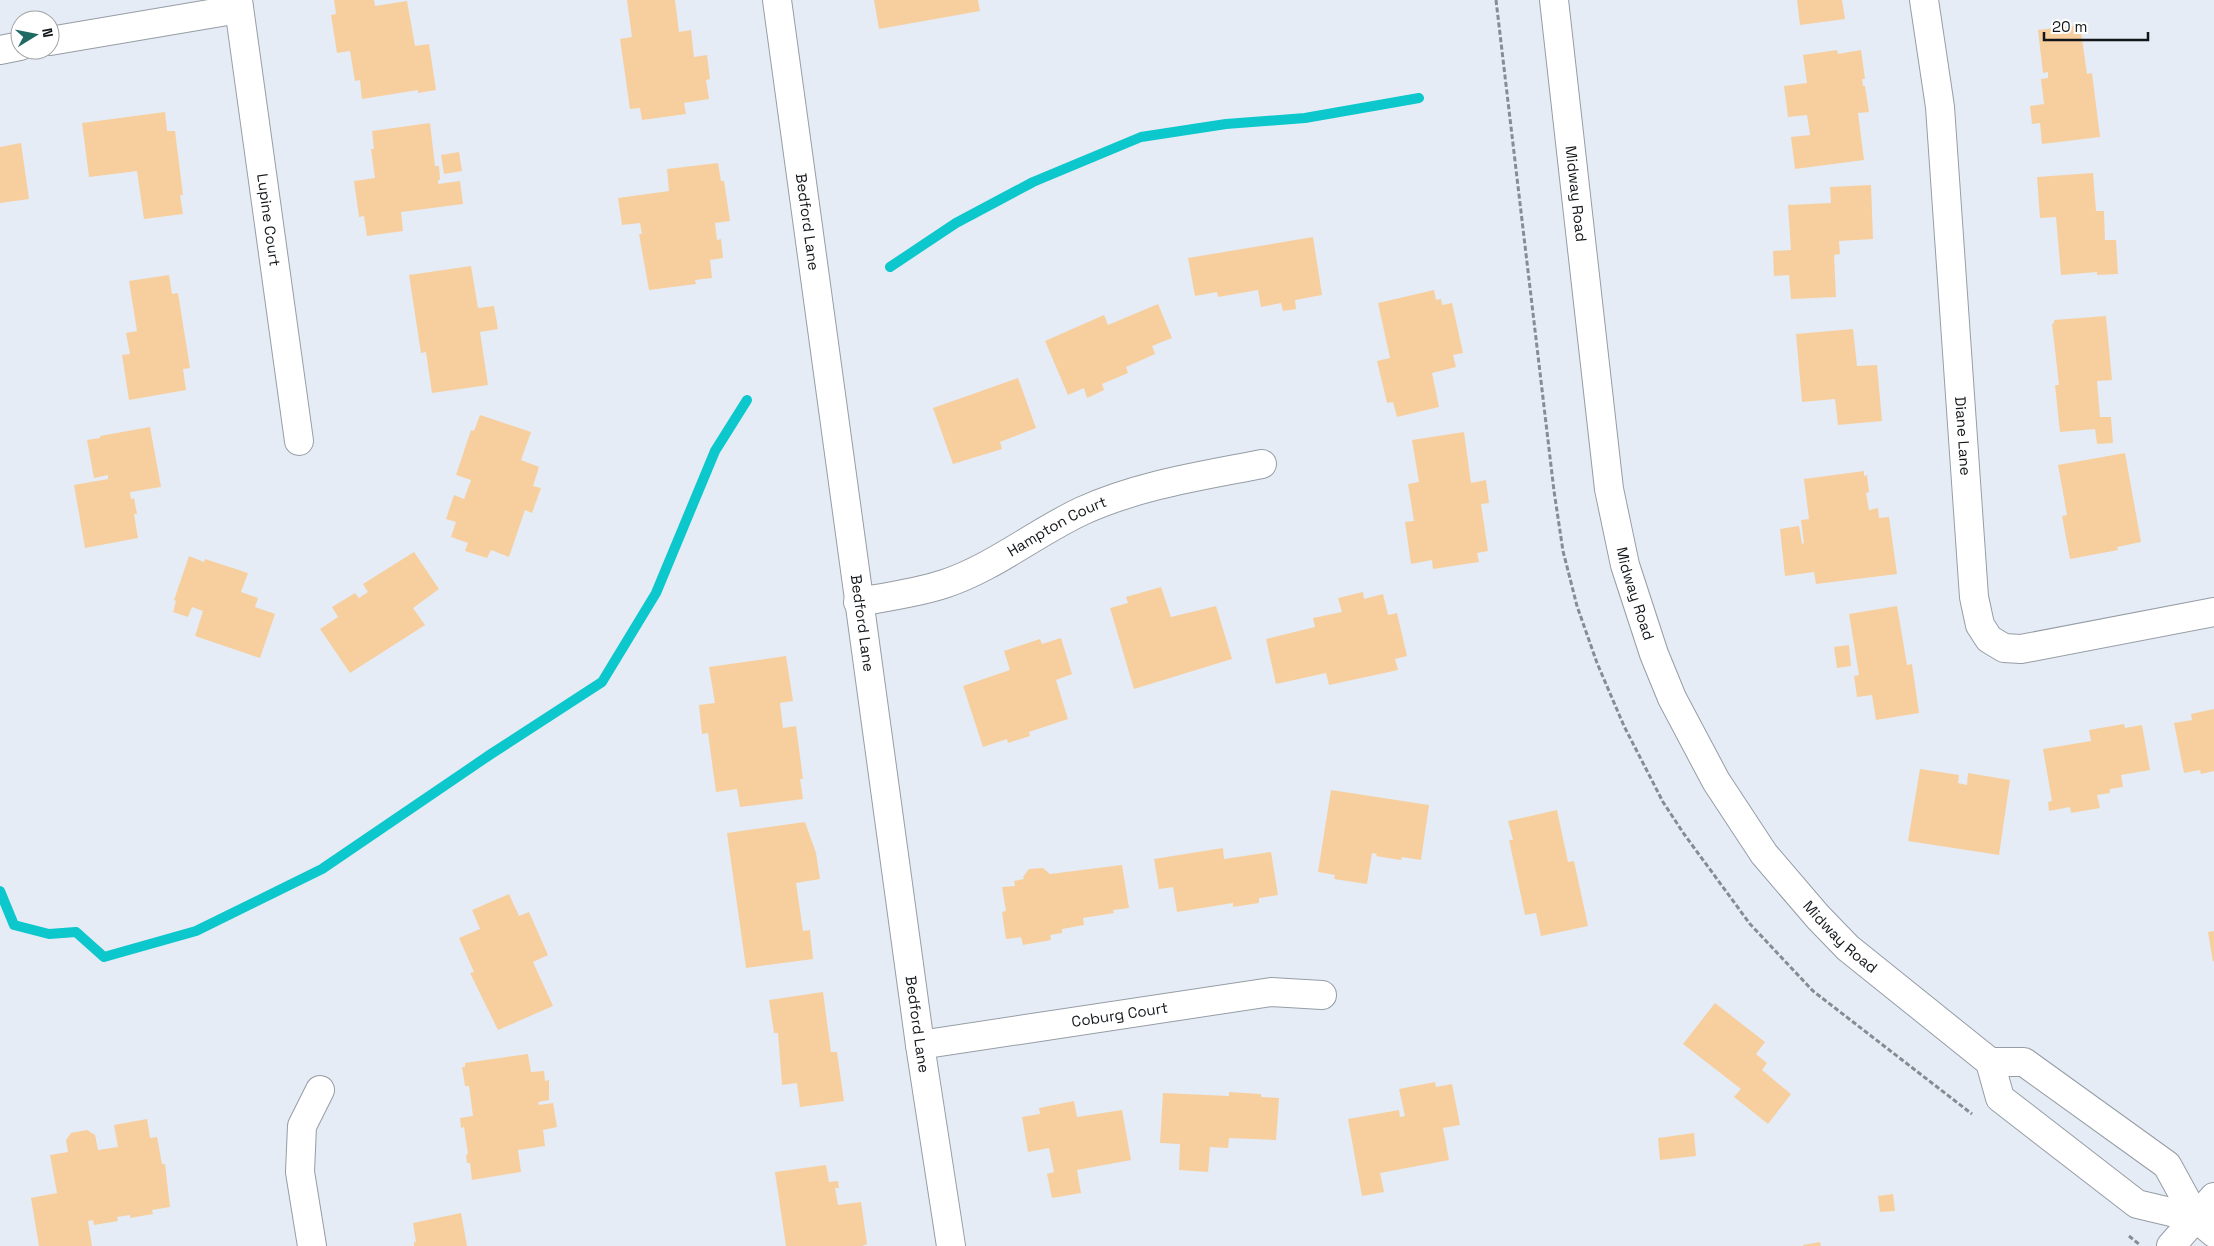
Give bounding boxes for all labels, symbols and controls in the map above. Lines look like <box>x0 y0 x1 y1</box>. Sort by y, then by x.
north arrow <box>10 10 60 60</box>
scale bar <box>2044 10 2148 42</box>
text: 20 m <box>2052 17 2087 36</box>
text: N <box>38 27 57 39</box>
street label: Midway Road <box>1561 145 1591 243</box>
street label: Lupine Court <box>253 172 285 267</box>
street label: Bedford Lane <box>792 172 824 272</box>
street label: Diane Lane <box>1951 396 1976 476</box>
street label: Hampton Court <box>1003 492 1109 561</box>
street label: Midway Road <box>1612 545 1659 642</box>
street label: Bedford Lane <box>847 573 879 673</box>
street label: Midway Road <box>1799 896 1882 977</box>
street label: Bedford Lane <box>902 975 934 1074</box>
street label: Coburg Court <box>1070 998 1169 1031</box>

